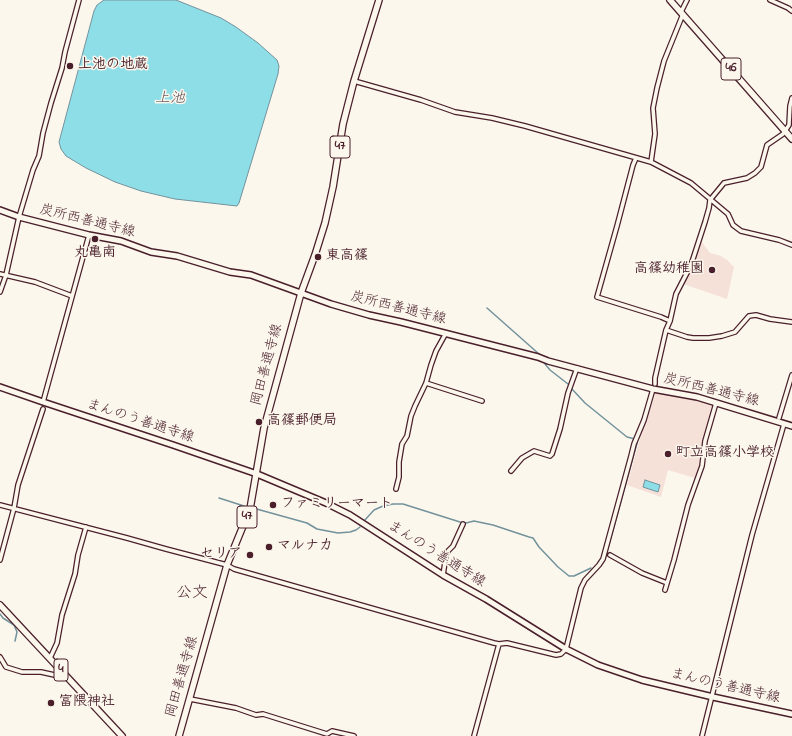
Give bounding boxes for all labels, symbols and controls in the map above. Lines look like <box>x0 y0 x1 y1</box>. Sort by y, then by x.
place label: 上池の地蔵 <box>78 58 148 74</box>
road number: 46 <box>721 58 741 80</box>
marker: 上池の地蔵 <box>65 61 75 71</box>
water label: 上池 <box>155 91 185 109</box>
road number: 47 <box>330 136 350 158</box>
street label: 炭所西善通寺線 <box>37 202 137 242</box>
marker: 丸亀南 <box>90 234 100 244</box>
place label: 丸亀南 <box>74 246 116 262</box>
place label: 東高篠 <box>326 249 368 265</box>
marker: 東高篠 <box>313 252 323 262</box>
place label: 高篠幼稚園 <box>634 262 704 278</box>
marker: 高篠幼稚園 <box>707 265 717 275</box>
street label: 炭所西善通寺線 <box>348 289 448 329</box>
street label: 岡田善通寺線 <box>249 322 287 408</box>
street label: 炭所西善通寺線 <box>661 371 761 411</box>
street label: まんのう善通寺線 <box>84 397 196 447</box>
place label: 高篠郵便局 <box>267 414 337 430</box>
marker: 高篠郵便局 <box>254 417 264 427</box>
place label: 町立高篠小学校 <box>676 446 774 462</box>
marker: 町立高篠小学校 <box>663 449 673 459</box>
place label: ファミリーマート <box>281 497 393 513</box>
marker: ファミリーマート <box>268 500 278 510</box>
road number: 47 <box>237 506 257 528</box>
street label: まんのう善通寺線 <box>384 518 488 592</box>
place label: マルナカ <box>277 539 333 555</box>
marker: マルナカ <box>264 542 274 552</box>
place label: セリア <box>200 547 242 563</box>
marker: セリア <box>245 550 255 560</box>
district label: 公文 <box>176 584 208 604</box>
street label: 岡田善通寺線 <box>163 634 203 720</box>
road number: 4 <box>54 659 68 681</box>
street label: まんのう善通寺線 <box>669 666 781 708</box>
place label: 富隈神社 <box>59 695 115 711</box>
marker: 富隈神社 <box>46 698 56 708</box>

